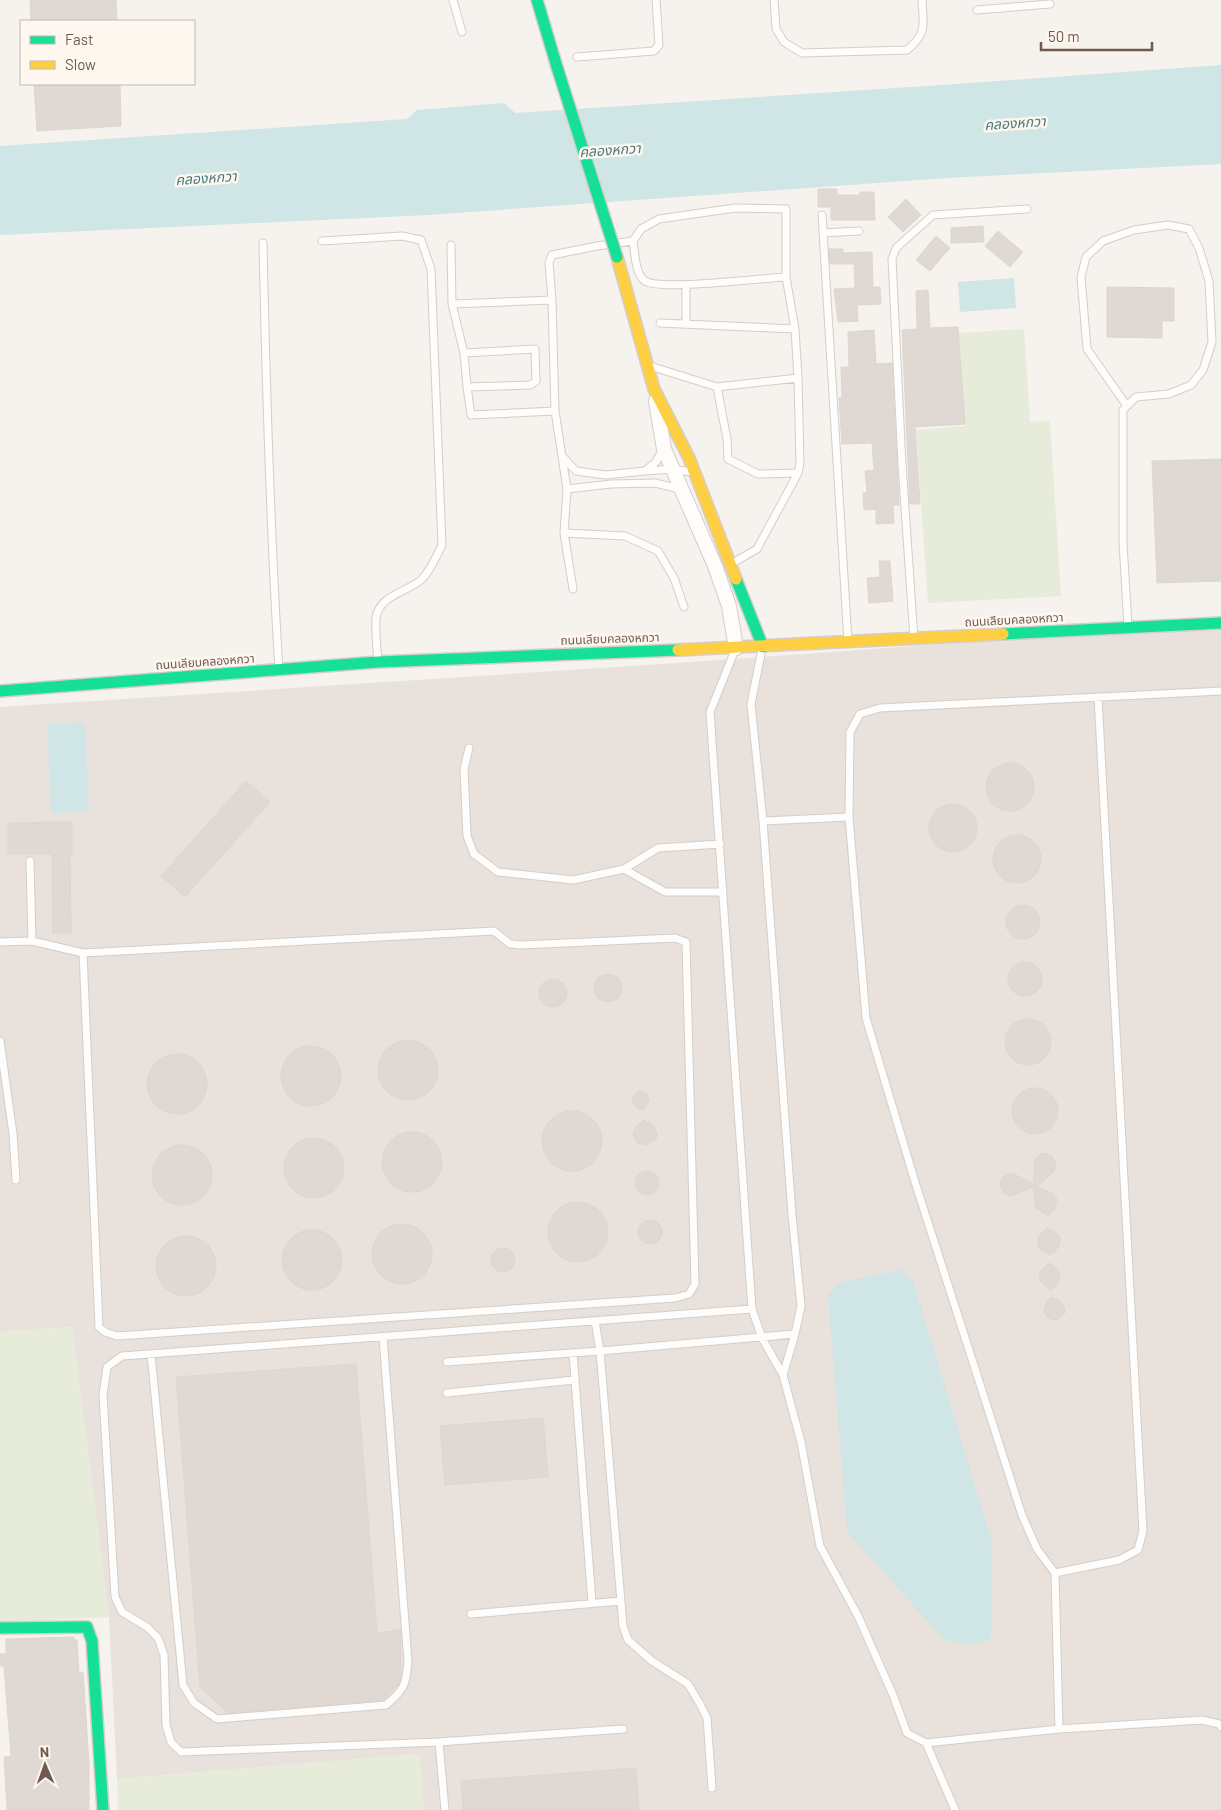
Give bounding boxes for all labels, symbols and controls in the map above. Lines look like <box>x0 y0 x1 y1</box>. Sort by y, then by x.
legend <box>20 20 195 85</box>
scale bar <box>1041 20 1152 52</box>
text: 50 m <box>1048 27 1080 45</box>
text: Fast <box>65 30 93 48</box>
text: Slow <box>65 55 96 73</box>
water label: คลองหกวา <box>984 112 1047 133</box>
water label: คลองหกวา <box>579 139 642 160</box>
water label: คลองหกวา <box>175 167 238 188</box>
street label: ถนนเลียบคลองหกวา <box>964 609 1064 629</box>
street label: ถนนเลียบคลองหกวา <box>560 629 660 647</box>
street label: ถนนเลียบคลองหกวา <box>155 651 255 671</box>
north arrow <box>20 1740 70 1790</box>
text: N <box>40 1743 49 1760</box>

